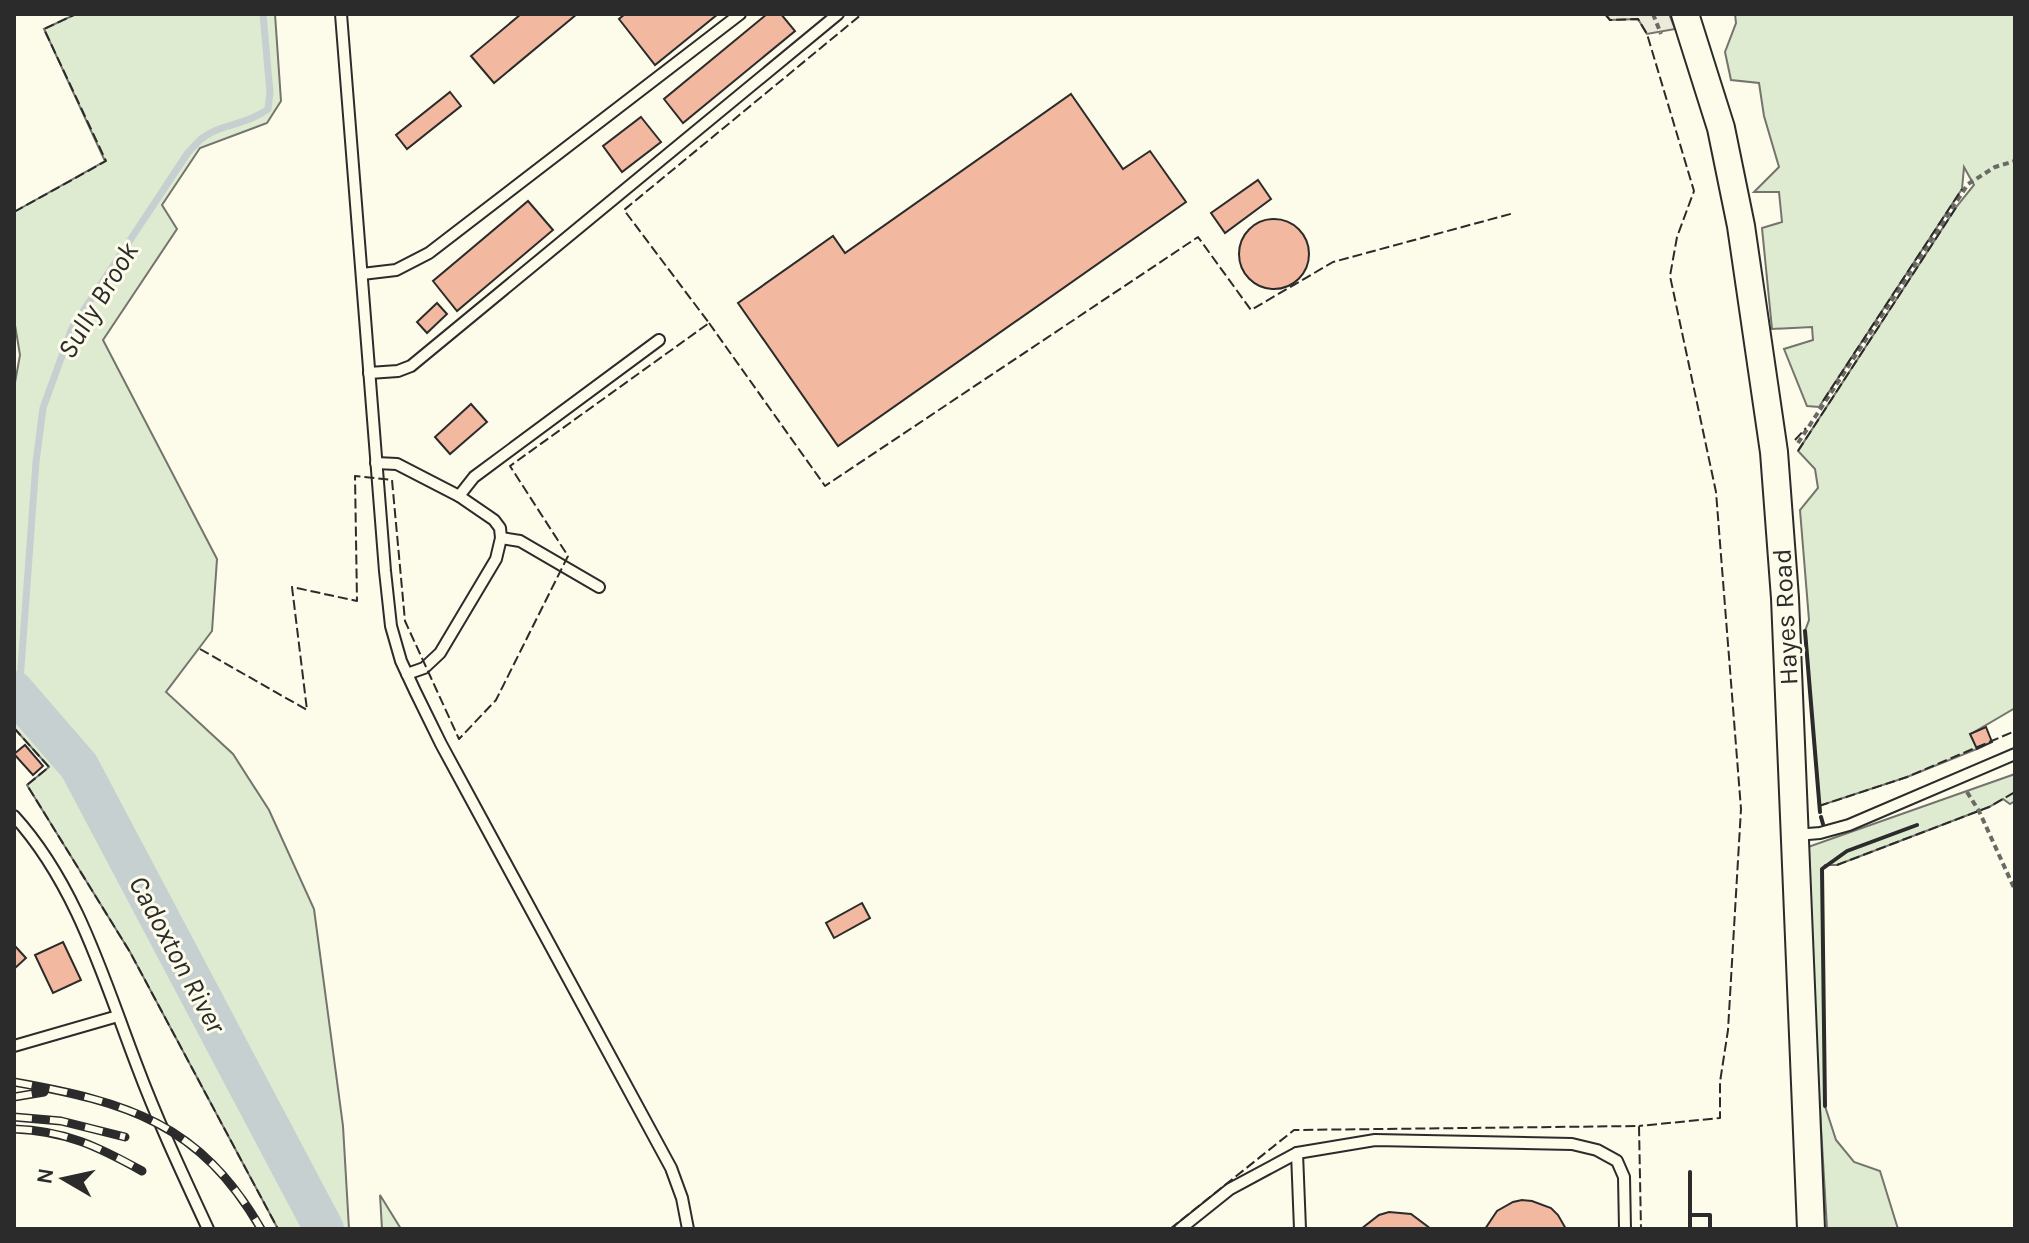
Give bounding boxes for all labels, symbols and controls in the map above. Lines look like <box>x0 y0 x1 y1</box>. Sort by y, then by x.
water label: Sully Brook <box>50 235 145 364</box>
street label: Hayes Road <box>1766 548 1805 686</box>
water label: Cadoxton River <box>122 870 234 1040</box>
north arrow <box>24 1139 104 1219</box>
text: N <box>31 1166 59 1186</box>

